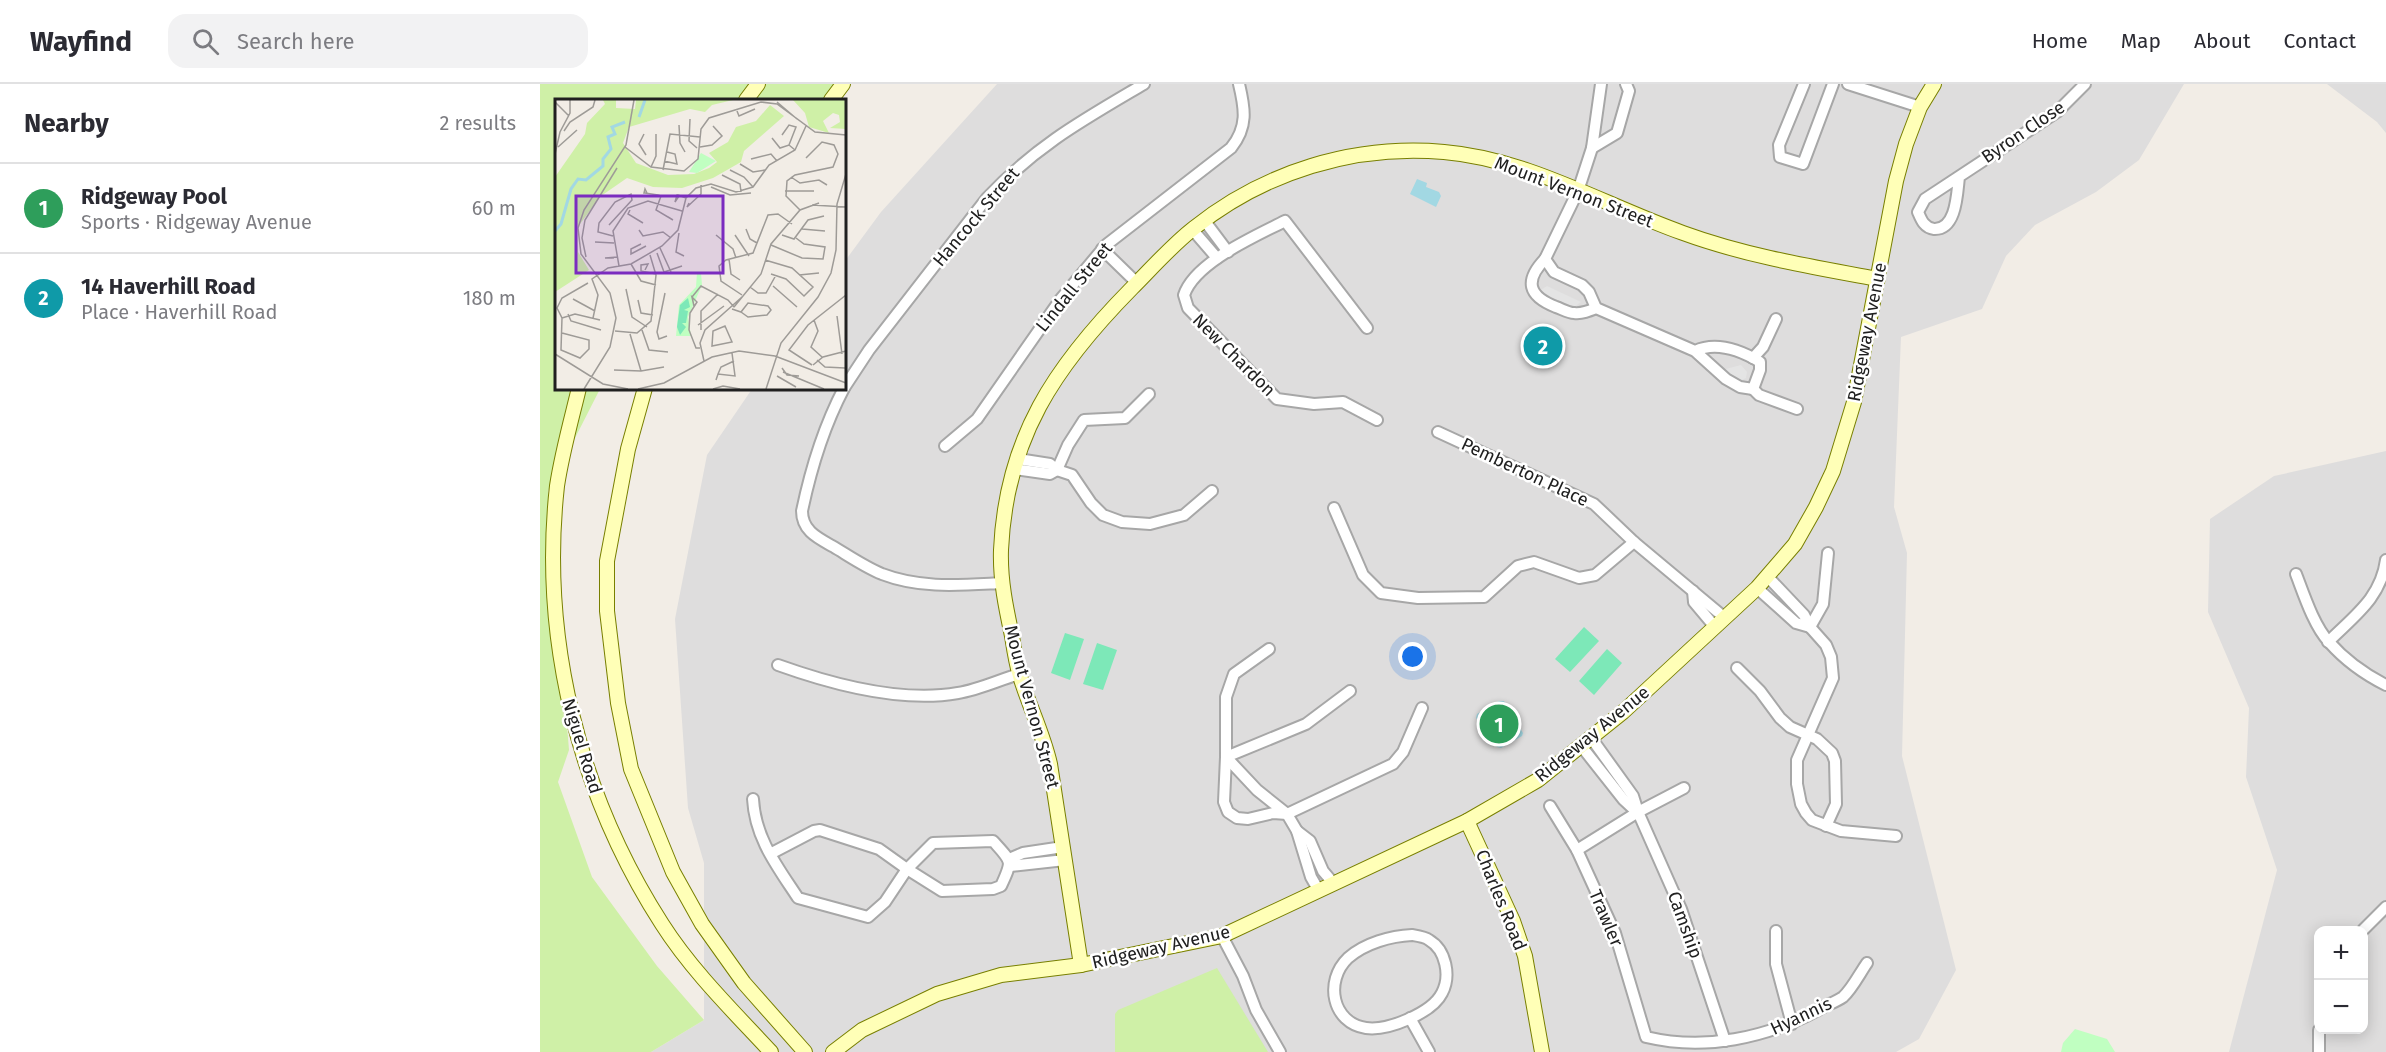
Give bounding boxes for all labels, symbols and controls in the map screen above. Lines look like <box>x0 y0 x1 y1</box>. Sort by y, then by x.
search box <box>168 14 588 68</box>
text: Wayfind <box>30 25 132 58</box>
icon: search <box>189 25 222 58</box>
text: Search here <box>237 28 355 55</box>
text: Home <box>2032 28 2088 54</box>
text: Map <box>2121 28 2161 54</box>
text: About <box>2194 28 2251 54</box>
text: Contact <box>2284 28 2356 54</box>
street label: Byron Close <box>1977 96 2069 168</box>
inset map <box>555 99 846 390</box>
text: Nearby <box>24 108 109 139</box>
text: 2 results <box>439 111 516 135</box>
street label: Mount Vernon Street <box>1491 152 1657 233</box>
street label: Hancock Street <box>928 163 1024 271</box>
text: Ridgeway Pool <box>81 183 227 210</box>
text: 1 <box>39 196 48 220</box>
text: 60 m <box>472 196 516 220</box>
text: Sports · Ridgeway Avenue <box>81 210 312 234</box>
street label: Lindall Street <box>1031 237 1117 336</box>
street label: Ridgeway Avenue <box>1843 261 1891 403</box>
text: 14 Haverhill Road <box>81 273 256 300</box>
text: 2 <box>38 286 49 310</box>
text: 180 m <box>463 286 516 310</box>
text: Place · Haverhill Road <box>81 300 278 324</box>
street label: New Chardon <box>1188 309 1280 401</box>
pin: 2 <box>1524 324 1562 368</box>
street label: Pemberton Place <box>1458 433 1592 511</box>
street label: Mount Vernon Street <box>1000 623 1065 792</box>
your location <box>1398 642 1427 671</box>
street label: Ridgeway Avenue <box>1530 681 1654 787</box>
street label: Niguel Road <box>557 696 607 796</box>
pin: 1 <box>1480 702 1518 746</box>
street label: Charles Road <box>1471 846 1531 954</box>
street label: Trawler <box>1584 886 1628 950</box>
street label: Camship <box>1663 888 1707 962</box>
street label: Ridgeway Avenue <box>1090 920 1232 974</box>
map controls <box>2314 926 2368 1034</box>
button: + <box>2314 926 2368 980</box>
button: − <box>2314 980 2368 1034</box>
street label: Hyannis <box>1767 992 1835 1040</box>

